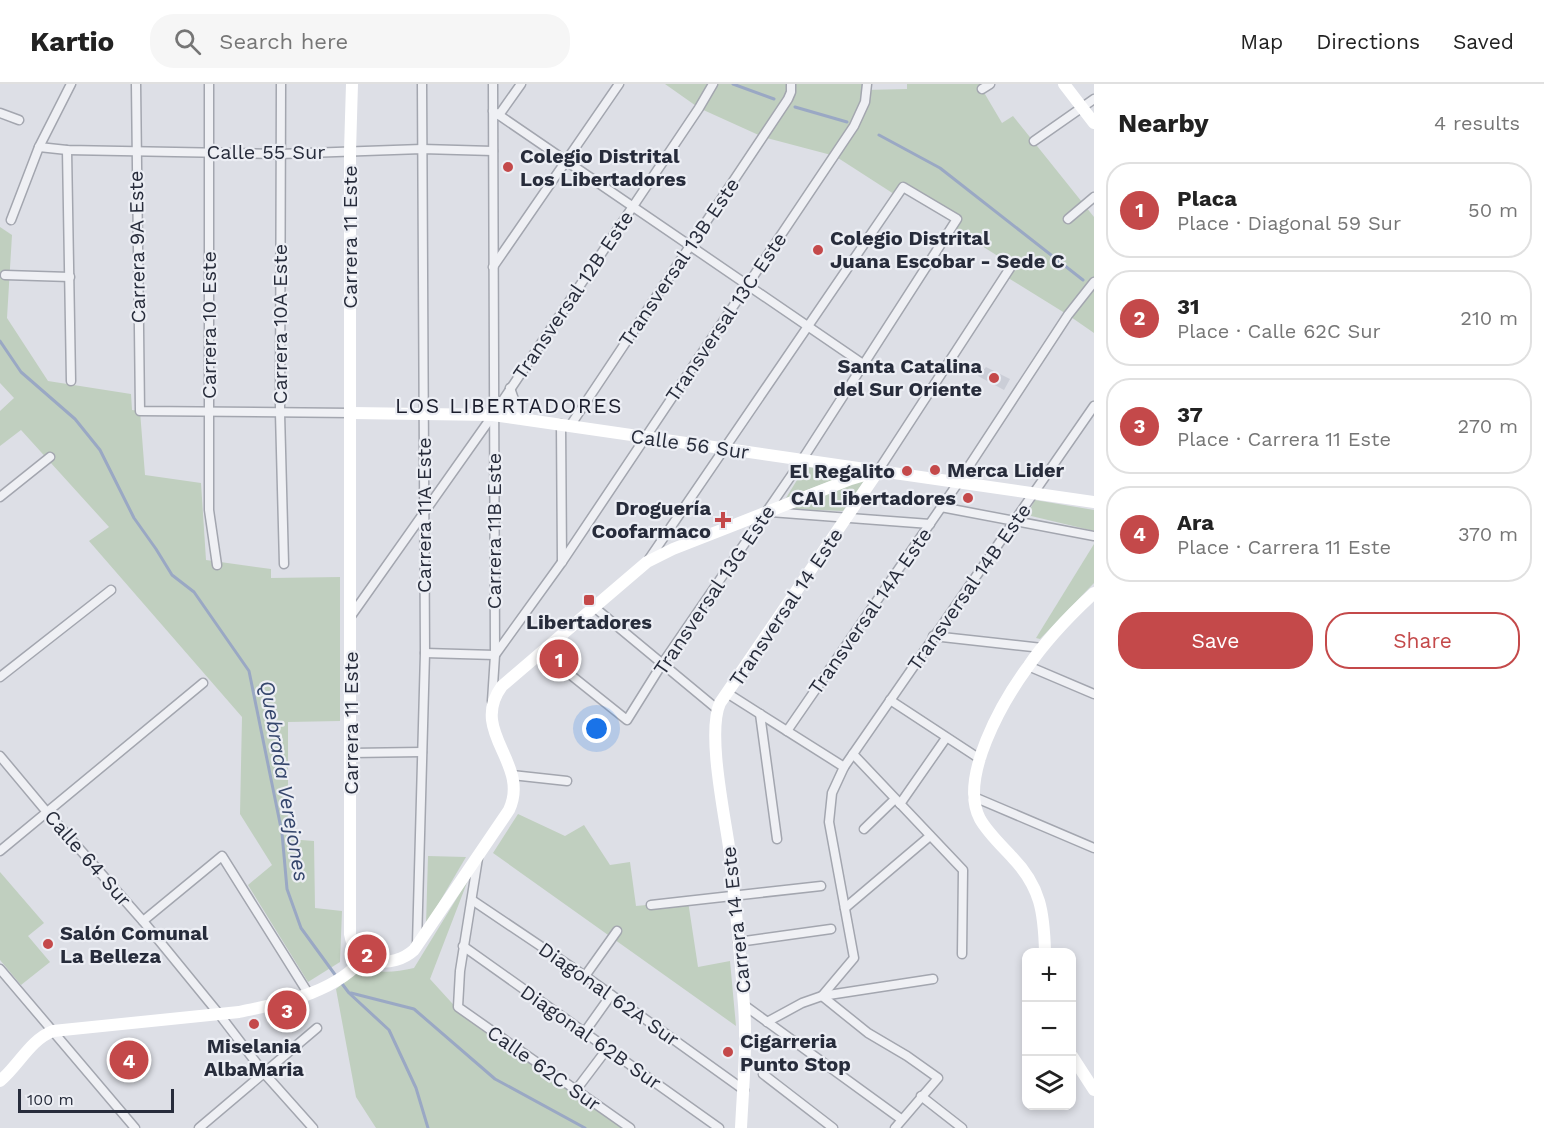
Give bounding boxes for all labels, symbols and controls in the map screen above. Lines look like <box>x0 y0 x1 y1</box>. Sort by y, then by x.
search box <box>150 14 570 68</box>
text: Kartio <box>30 25 114 58</box>
icon: search <box>171 25 204 58</box>
text: Search here <box>219 29 348 54</box>
text: Map <box>1240 29 1283 54</box>
text: Directions <box>1316 29 1420 54</box>
text: Saved <box>1453 29 1514 54</box>
text: Nearby <box>1118 108 1209 138</box>
text: 4 results <box>1434 111 1520 135</box>
street label: Calle 55 Sur <box>207 140 325 164</box>
place label: Colegio Distrital Los Libertadores <box>520 144 687 191</box>
marker: Colegio Distrital Los Libertadores <box>501 160 515 174</box>
street label: Carrera 11 Este <box>338 165 362 309</box>
street label: Carrera 9A Este <box>124 170 150 324</box>
street label: Transversal 13B Este <box>614 173 744 351</box>
text: Placa <box>1177 186 1237 211</box>
text: 1 <box>1135 198 1144 222</box>
text: 50 m <box>1468 198 1518 222</box>
street label: Transversal 12B Este <box>508 206 638 384</box>
text: Place · Diagonal 59 Sur <box>1177 211 1401 235</box>
place label: Colegio Distrital Juana Escobar - Sede C <box>830 226 1065 273</box>
street label: Transversal 13C Este <box>660 228 792 406</box>
marker: Colegio Distrital Juana Escobar - Sede C <box>811 243 825 257</box>
street label: Carrera 10A Este <box>268 244 292 404</box>
street label: Carrera 10 Este <box>197 251 221 399</box>
text: 31 <box>1177 294 1200 319</box>
text: 2 <box>1134 306 1145 330</box>
text: 210 m <box>1460 306 1518 330</box>
text: Place · Calle 62C Sur <box>1177 319 1381 343</box>
place label: Santa Catalina del Sur Oriente <box>833 354 982 401</box>
marker: Santa Catalina del Sur Oriente <box>987 371 1001 385</box>
district label: LOS LIBERTADORES <box>395 393 623 418</box>
text: 37 <box>1177 402 1203 427</box>
text: 3 <box>1134 414 1145 438</box>
text: 270 m <box>1458 414 1518 438</box>
street label: Calle 56 Sur <box>629 424 751 464</box>
text: Place · Carrera 11 Este <box>1177 427 1391 451</box>
street label: Carrera 11A Este <box>412 437 436 593</box>
street label: Carrera 11B Este <box>482 453 506 609</box>
place label: Merca Lider <box>947 458 1065 482</box>
place label: El Regalito <box>789 459 895 483</box>
marker: Merca Lider <box>928 463 942 477</box>
marker: El Regalito <box>900 464 914 478</box>
place label: CAI Libertadores <box>791 486 956 510</box>
marker: CAI Libertadores <box>961 491 975 505</box>
place label: Droguería Coofarmaco <box>592 496 711 543</box>
street label: Transversal 14B Este <box>902 499 1036 675</box>
street label: Transversal 13G Este <box>648 500 780 680</box>
text: Ara <box>1177 510 1214 535</box>
marker: Droguería Coofarmaco <box>716 513 730 527</box>
text: 4 <box>1133 522 1146 546</box>
text: 370 m <box>1458 522 1518 546</box>
street label: Transversal 14 Este <box>724 523 848 691</box>
street label: Transversal 14A Este <box>803 523 937 699</box>
text: Place · Carrera 11 Este <box>1177 535 1391 559</box>
marker: Libertadores <box>582 593 596 607</box>
place label: Libertadores <box>526 610 652 634</box>
button: Save <box>1118 612 1313 669</box>
button: Share <box>1325 612 1520 669</box>
pin: 1 <box>540 636 578 682</box>
street label: Carrera 11 Este <box>339 651 363 795</box>
water label: Quebrada Verejones <box>255 679 315 883</box>
your location <box>582 714 611 743</box>
street label: Calle 64 Sur <box>40 805 136 911</box>
street label: Carrera 14 Este <box>716 845 756 995</box>
place label: Salón Comunal La Belleza <box>60 921 209 968</box>
pin: 2 <box>348 932 386 976</box>
marker: Salón Comunal La Belleza <box>41 937 55 951</box>
street label: Diagonal 62A Sur <box>534 937 684 1051</box>
map controls <box>1022 948 1076 1110</box>
button: + <box>1022 948 1076 1002</box>
street label: Diagonal 62B Sur <box>516 979 666 1095</box>
pin: 3 <box>268 988 306 1032</box>
button: − <box>1022 1002 1076 1056</box>
marker: Miselania AlbaMaria <box>247 1017 261 1031</box>
street label: Calle 62C Sur <box>483 1020 605 1116</box>
place label: Cigarreria Punto Stop <box>740 1029 851 1076</box>
place label: Miselania AlbaMaria <box>204 1034 304 1081</box>
pin: 4 <box>110 1038 148 1082</box>
marker: Cigarreria Punto Stop <box>721 1045 735 1059</box>
button: layers <box>1022 1056 1076 1110</box>
scale bar <box>18 1086 174 1114</box>
text: 100 m <box>27 1090 74 1109</box>

